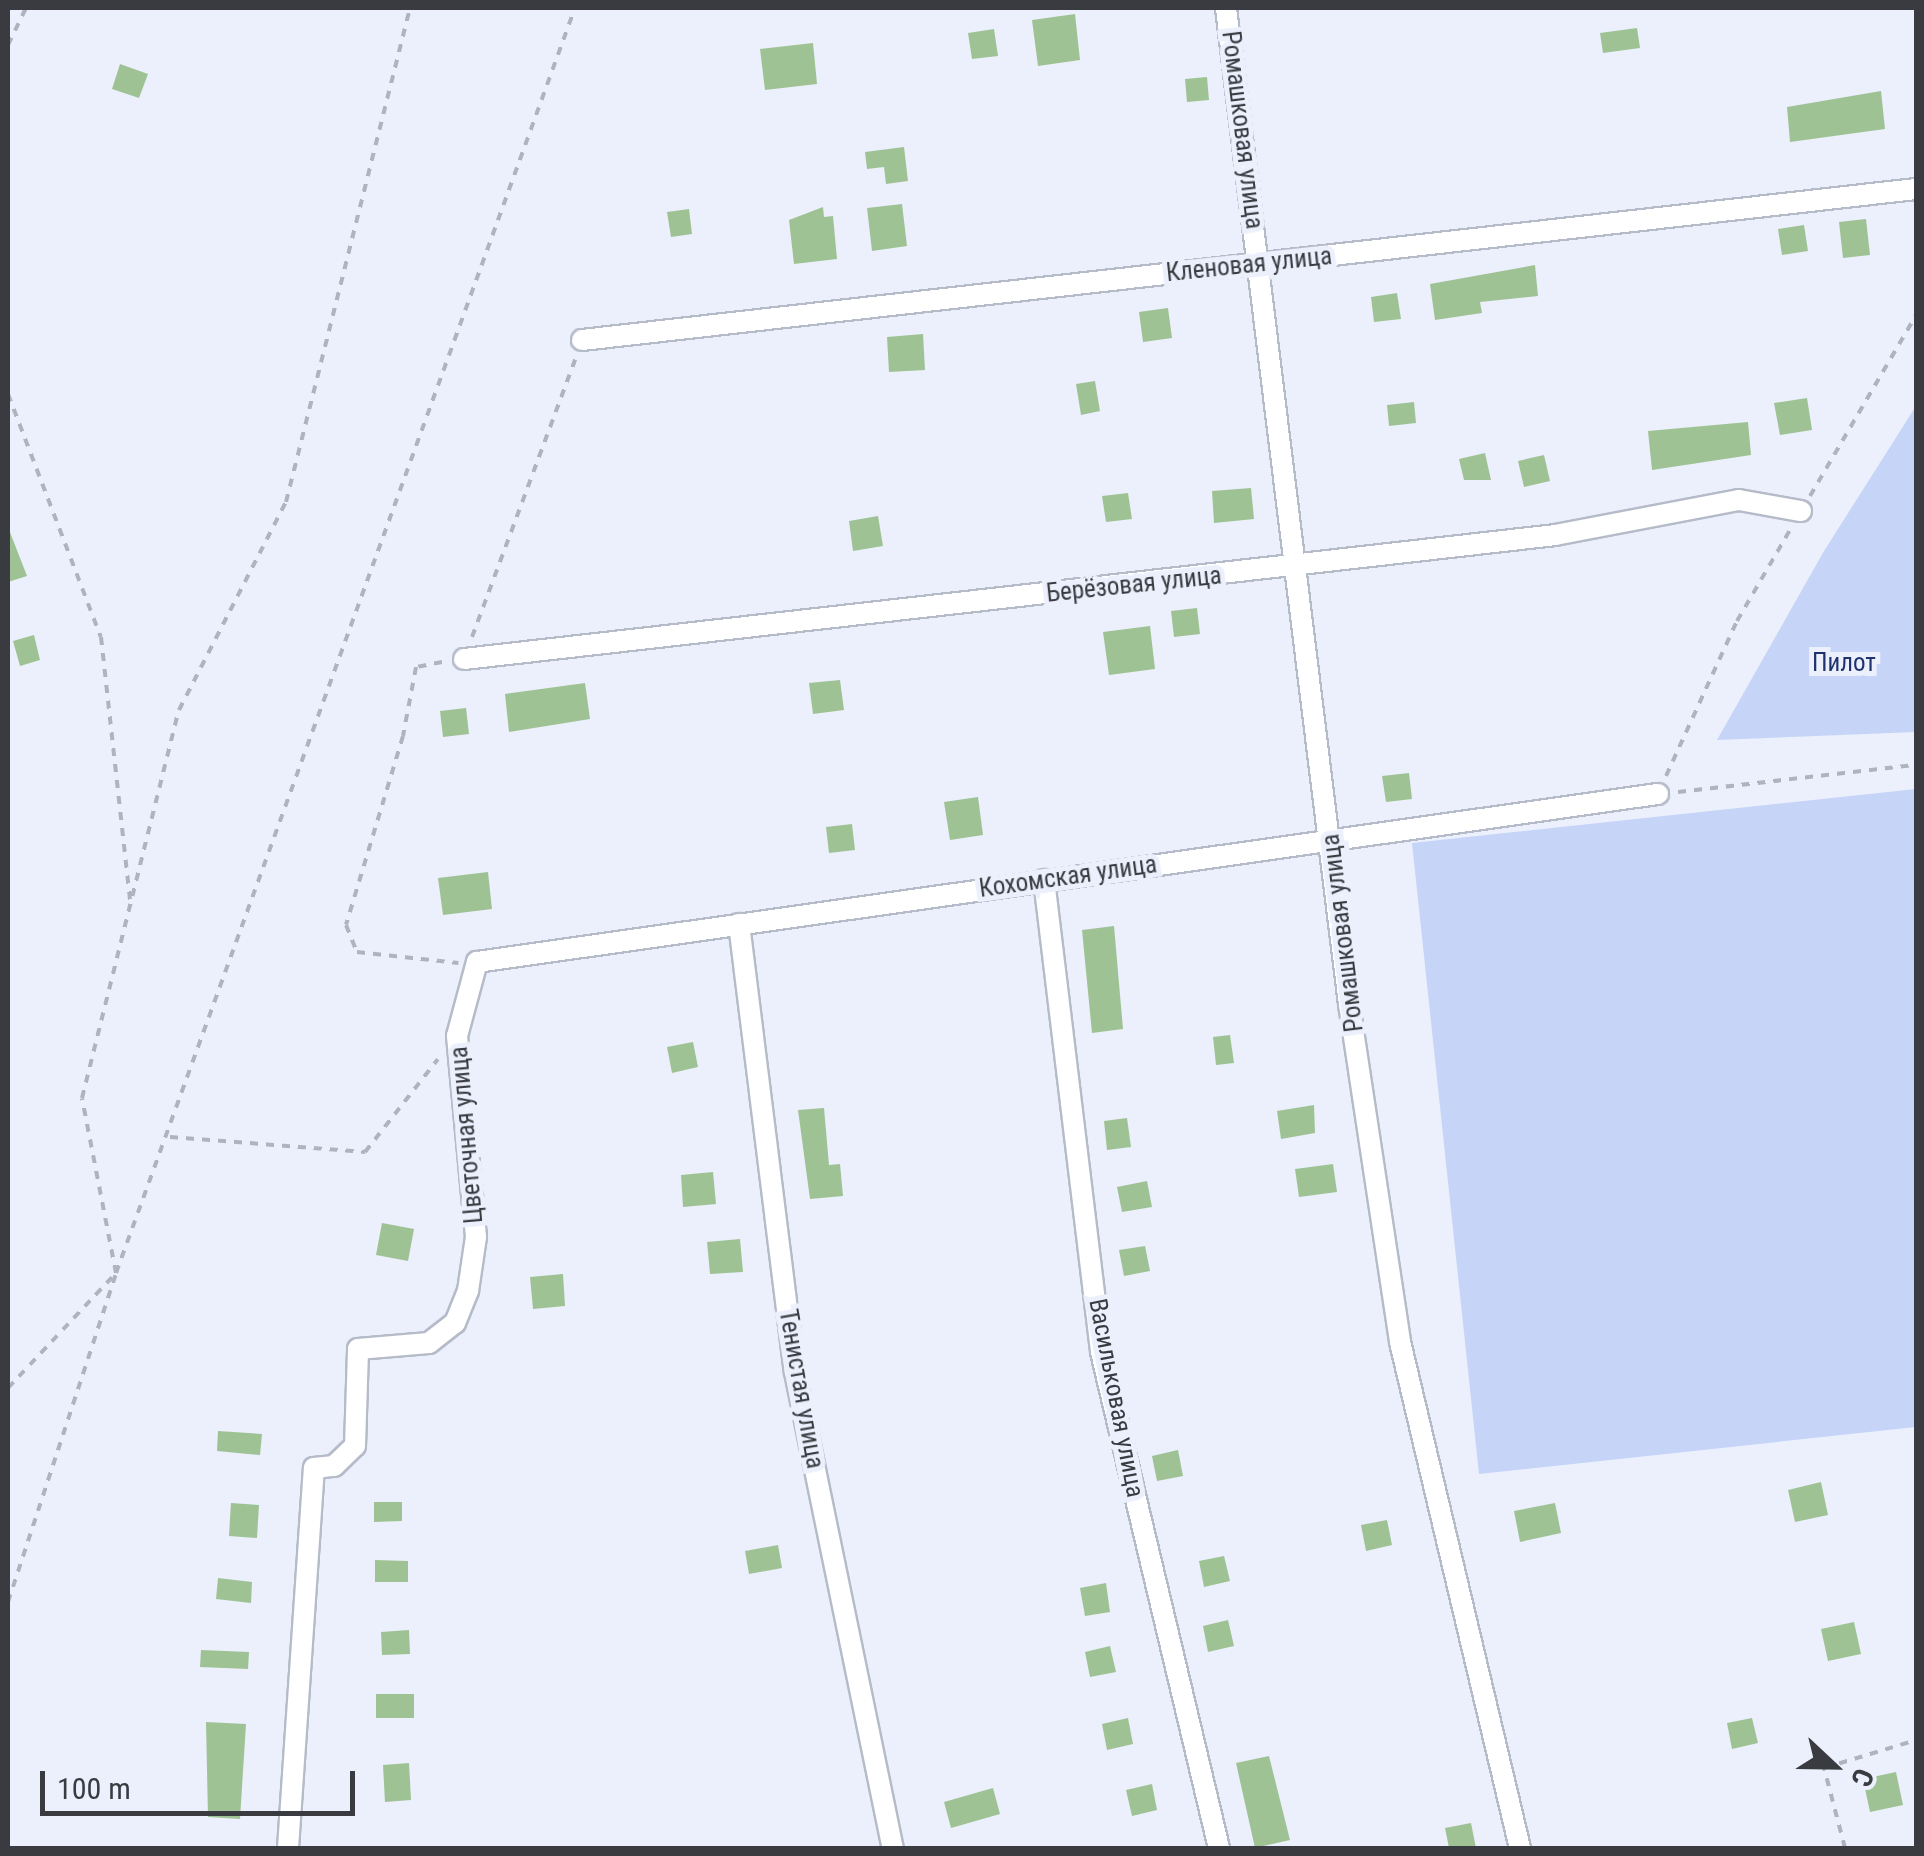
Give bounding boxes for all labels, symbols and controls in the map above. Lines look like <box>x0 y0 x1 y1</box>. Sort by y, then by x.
street label: Ромашковая улица <box>1215 29 1269 231</box>
street label: Кленовая улица <box>1165 241 1333 289</box>
street label: Берёзовая улица <box>1045 561 1223 609</box>
park label: Пилот <box>1812 648 1876 678</box>
street label: Ромашковая улица <box>1316 832 1370 1034</box>
street label: Кохомская улица <box>977 850 1159 904</box>
street label: Цветочная улица <box>444 1045 490 1225</box>
street label: Васильковая улица <box>1082 1296 1150 1500</box>
street label: Тенистая улица <box>772 1307 830 1471</box>
north arrow <box>1784 1716 1884 1816</box>
scale bar <box>45 1751 360 1813</box>
text: С <box>1844 1764 1881 1791</box>
text: 100 m <box>57 1771 131 1806</box>

